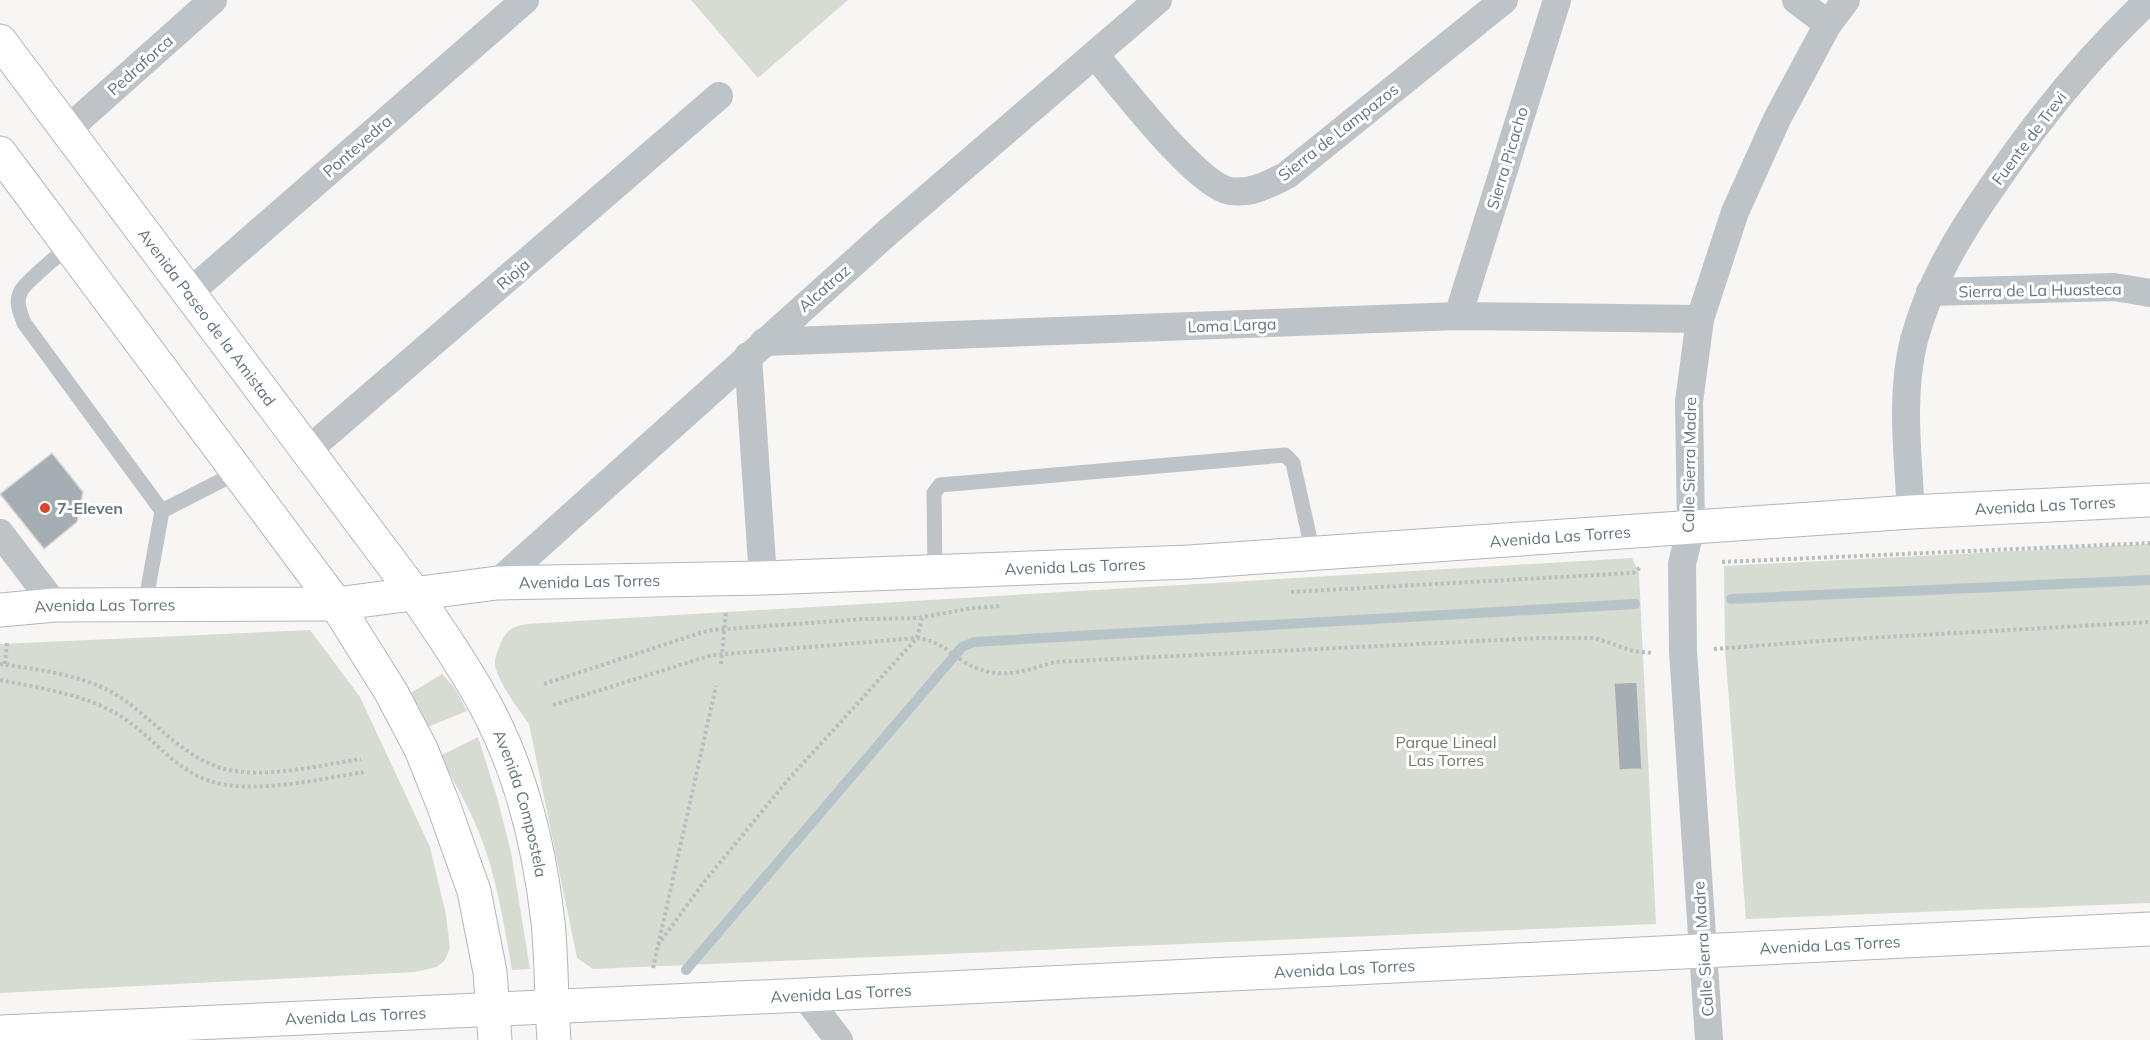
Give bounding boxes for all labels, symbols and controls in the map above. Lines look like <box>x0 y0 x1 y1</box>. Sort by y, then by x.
street label: Pedraforca <box>103 30 177 100</box>
street label: Sierra de Lampazos <box>1274 79 1402 185</box>
street label: Fuente de Trevi <box>1987 87 2071 189</box>
street label: Sierra Picacho <box>1482 104 1532 212</box>
street label: Pontevedra <box>318 111 396 181</box>
street label: Avenida Paseo de la Amistad <box>134 224 280 410</box>
street label: Rioja <box>492 254 534 294</box>
street label: Alcatraz <box>794 260 854 316</box>
street label: Sierra de La Huasteca <box>1958 279 2122 301</box>
street label: Loma Larga <box>1187 313 1277 337</box>
street label: Calle Sierra Madre <box>1678 397 1700 533</box>
street label: Avenida Las Torres <box>1974 492 2116 519</box>
place label: 7-Eleven <box>57 498 123 518</box>
marker: 7-Eleven <box>38 501 52 515</box>
street label: Avenida Las Torres <box>1489 521 1631 551</box>
street label: Avenida Las Torres <box>1004 554 1146 579</box>
street label: Avenida Las Torres <box>519 570 660 593</box>
street label: Avenida Las Torres <box>33 595 176 617</box>
street label: Avenida Compostela <box>489 727 551 879</box>
park label: Parque Lineal Las Torres <box>1395 732 1497 770</box>
street label: Calle Sierra Madre <box>1688 881 1718 1017</box>
street label: Avenida Las Torres <box>1759 931 1901 958</box>
street label: Avenida Las Torres <box>1273 955 1416 982</box>
street label: Avenida Las Torres <box>770 980 912 1007</box>
street label: Avenida Las Torres <box>285 1002 427 1029</box>

